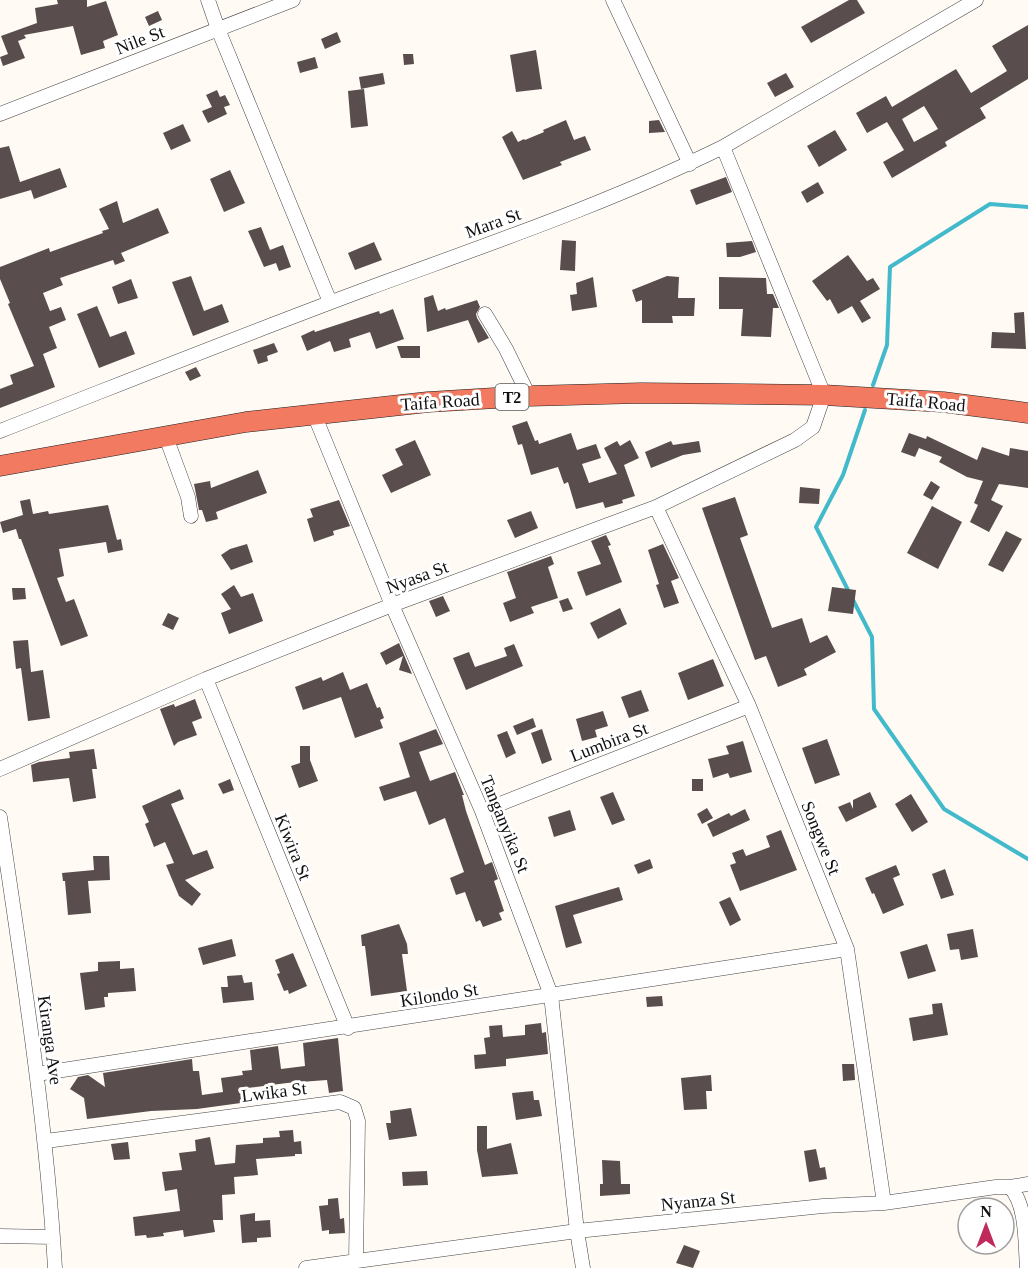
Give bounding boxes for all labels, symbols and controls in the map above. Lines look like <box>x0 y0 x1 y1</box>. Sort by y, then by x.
street label: Nile St <box>113 22 167 58</box>
street label: Mara St <box>463 204 523 242</box>
road number: T2 <box>496 384 528 410</box>
street label: Taifa Road <box>400 389 480 415</box>
street label: Taifa Road <box>886 389 966 415</box>
street label: Nyasa St <box>383 557 451 597</box>
street label: Lumbira St <box>567 718 651 766</box>
street label: Tanganyika St <box>476 772 534 876</box>
street label: Songwe St <box>797 798 845 878</box>
street label: Kiwira St <box>271 811 315 883</box>
street label: Kilondo St <box>399 979 479 1011</box>
street label: Kiranga Ave <box>34 994 66 1086</box>
street label: Lwika St <box>240 1078 308 1106</box>
street label: Nyanza St <box>660 1187 736 1215</box>
north arrow <box>956 1196 1016 1256</box>
text: N <box>980 1203 992 1220</box>

